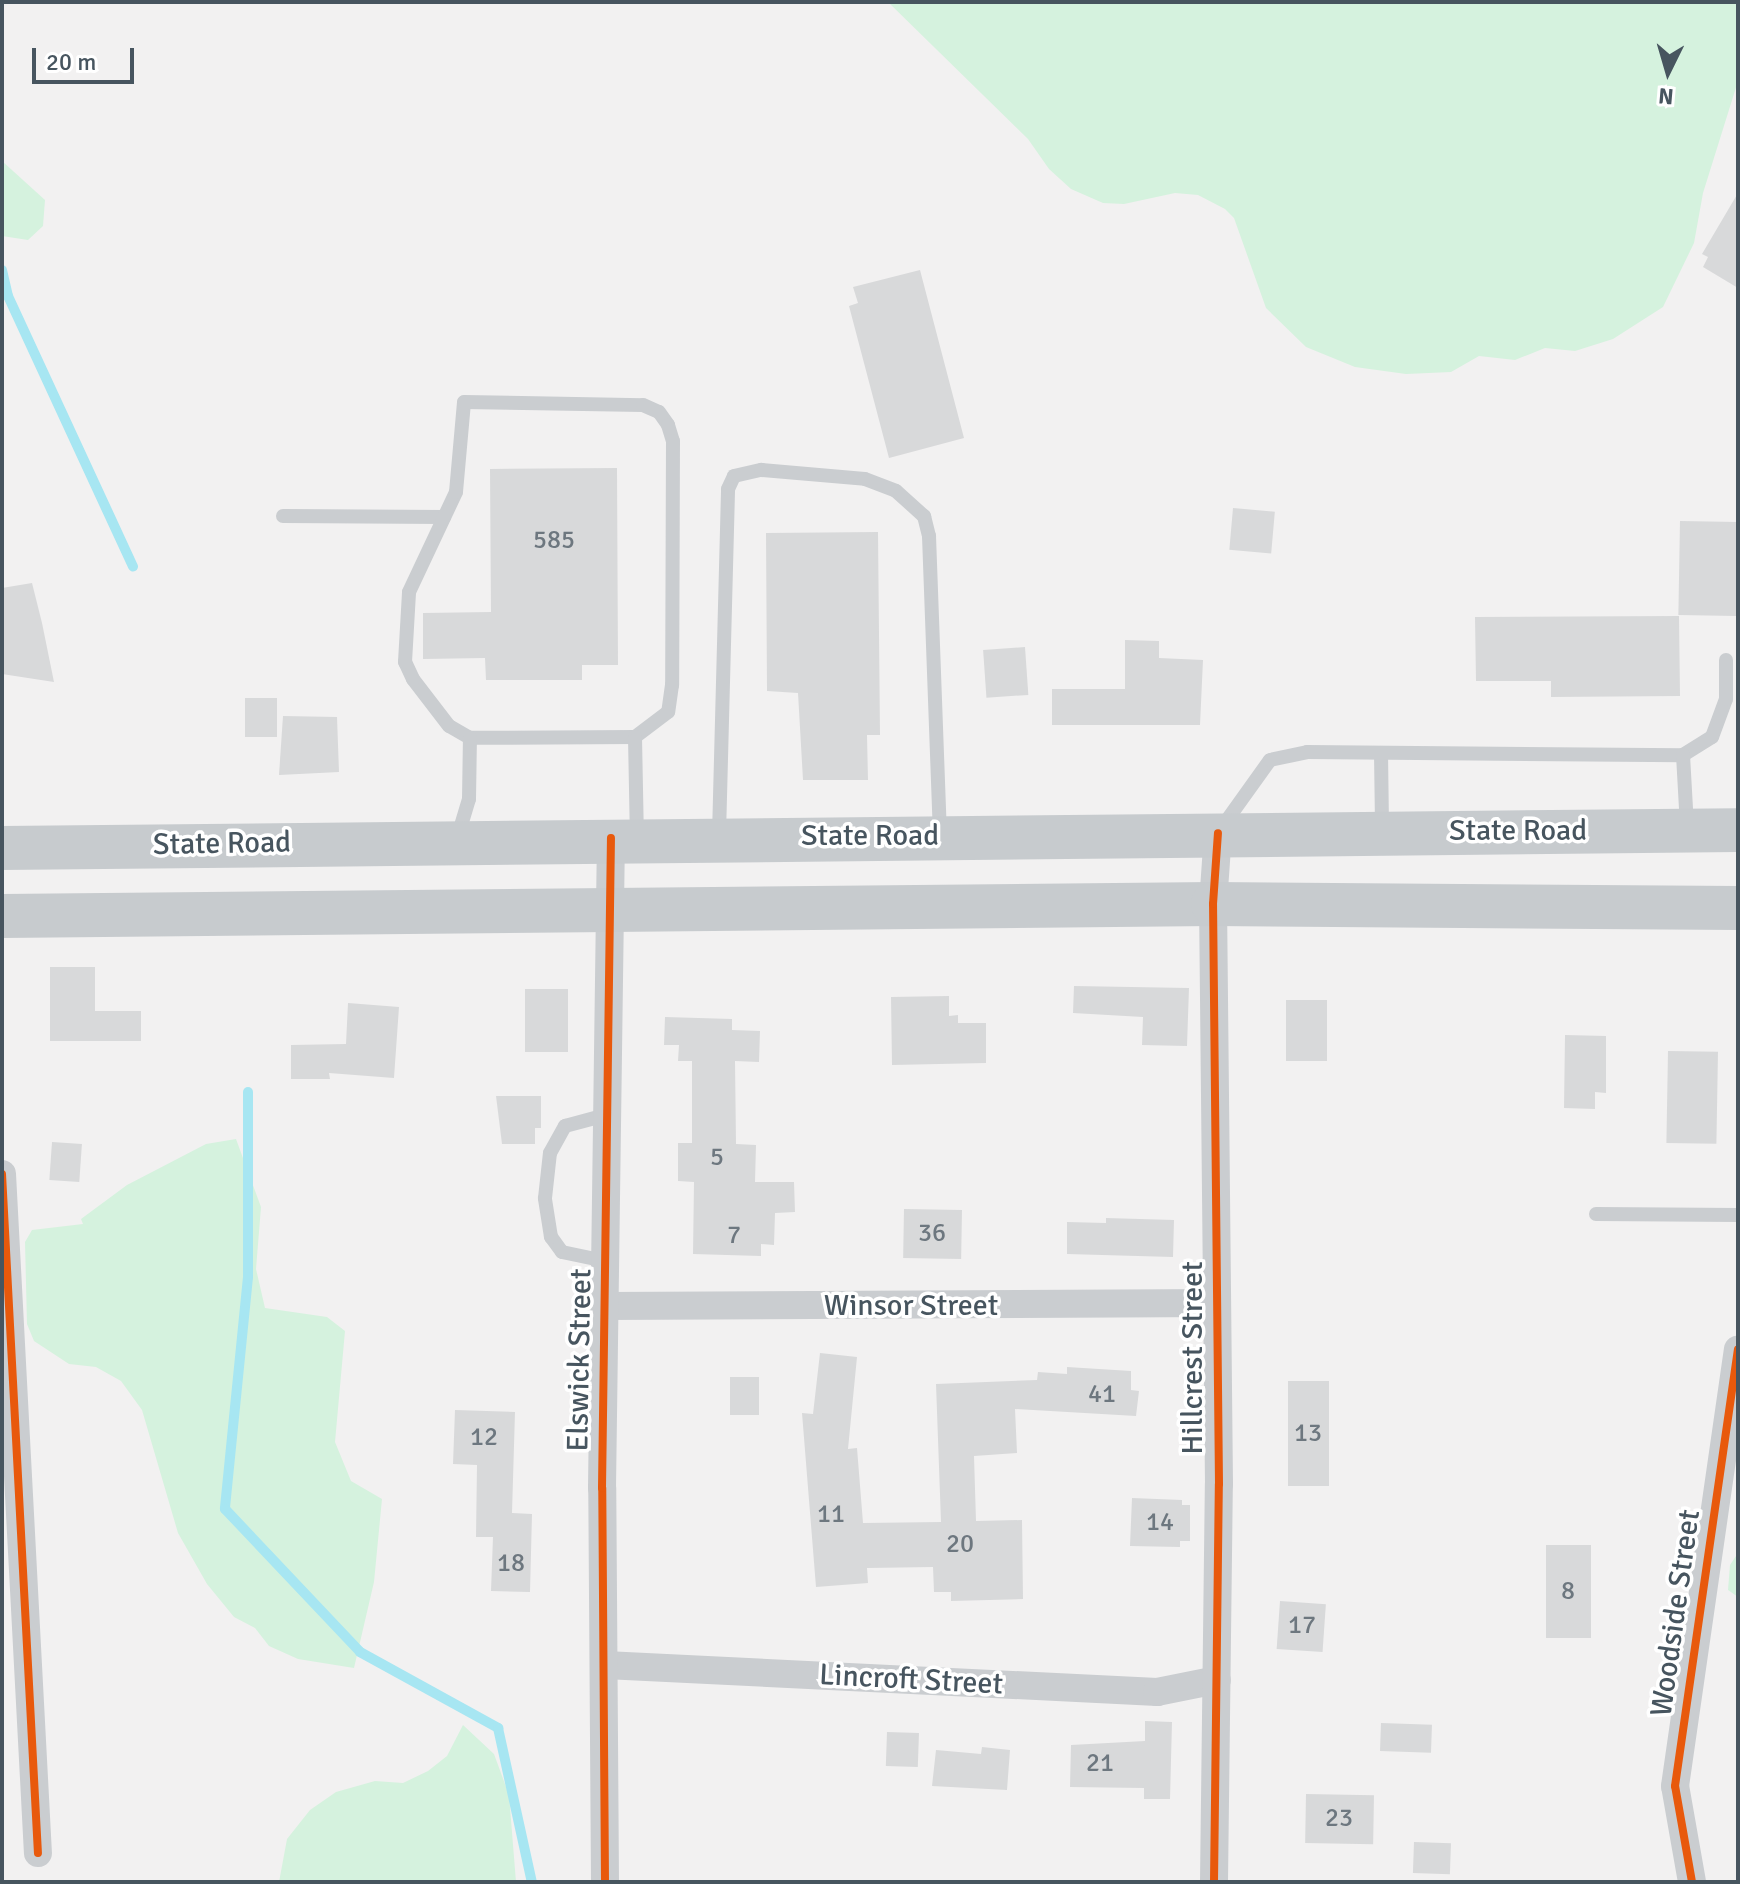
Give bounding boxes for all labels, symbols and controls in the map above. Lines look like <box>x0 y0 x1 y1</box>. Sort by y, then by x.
scale bar <box>36 32 138 82</box>
north arrow <box>1628 32 1708 112</box>
text: 20 m <box>46 47 96 77</box>
text: N <box>1657 82 1675 111</box>
house number: 585 <box>533 525 575 557</box>
street label: State Road <box>1449 813 1587 849</box>
street label: State Road <box>801 818 939 854</box>
street label: State Road <box>153 825 291 863</box>
house number: 5 <box>710 1142 724 1174</box>
house number: 36 <box>918 1218 946 1250</box>
house number: 7 <box>727 1220 741 1252</box>
street label: Hillcrest Street <box>1175 1261 1211 1455</box>
street label: Elswick Street <box>560 1268 600 1452</box>
street label: Winsor Street <box>824 1288 998 1324</box>
house number: 41 <box>1088 1379 1116 1411</box>
house number: 13 <box>1294 1418 1322 1450</box>
house number: 12 <box>470 1422 498 1454</box>
house number: 11 <box>817 1499 845 1531</box>
house number: 14 <box>1146 1507 1174 1539</box>
street label: Woodside Street <box>1644 1507 1708 1719</box>
house number: 20 <box>946 1529 974 1561</box>
house number: 18 <box>497 1548 525 1580</box>
house number: 8 <box>1561 1576 1575 1608</box>
house number: 17 <box>1288 1610 1316 1642</box>
street label: Lincroft Street <box>818 1657 1004 1703</box>
house number: 21 <box>1086 1748 1114 1780</box>
house number: 23 <box>1325 1803 1353 1835</box>

